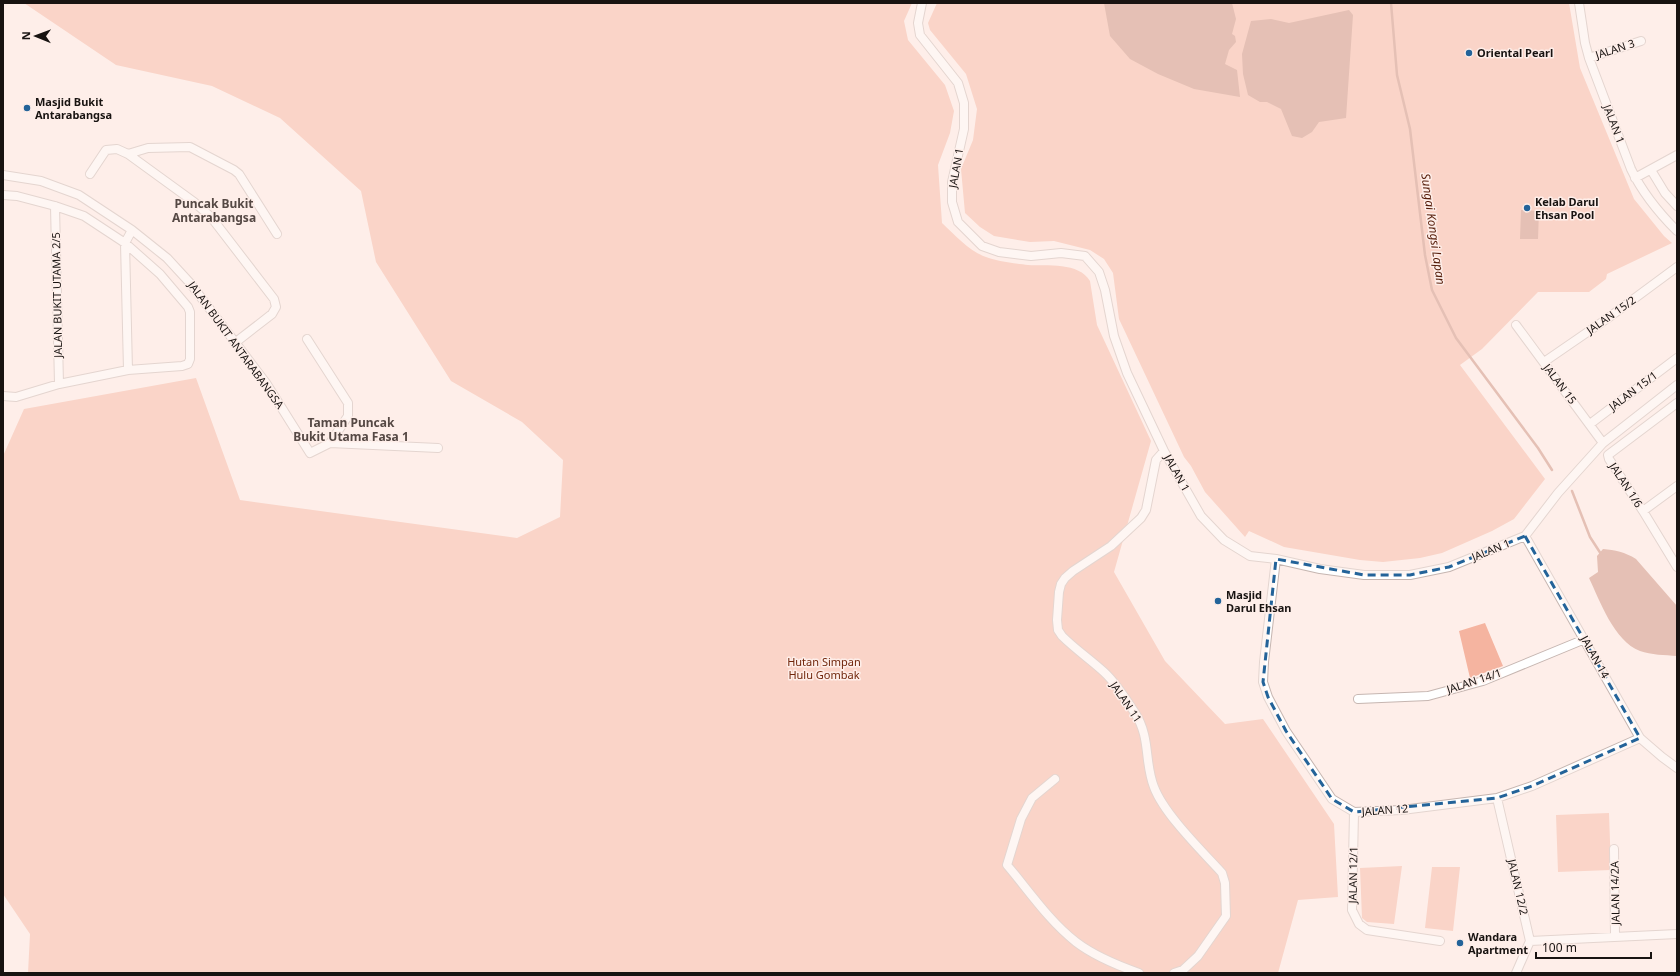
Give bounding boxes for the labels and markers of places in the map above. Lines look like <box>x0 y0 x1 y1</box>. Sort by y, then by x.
place label: Oriental Pearl <box>1477 45 1553 60</box>
marker: Oriental Pearl <box>1464 48 1474 58</box>
place label: Masjid Bukit Antarabangsa <box>35 94 112 122</box>
marker: Masjid Bukit Antarabangsa <box>22 103 32 113</box>
place label: Kelab Darul Ehsan Pool <box>1535 194 1599 222</box>
marker: Kelab Darul Ehsan Pool <box>1522 203 1532 213</box>
place label: Masjid Darul Ehsan <box>1226 587 1291 615</box>
marker: Masjid Darul Ehsan <box>1213 596 1223 606</box>
place label: Wandara Apartment <box>1468 929 1528 957</box>
marker: Wandara Apartment <box>1455 938 1465 948</box>

